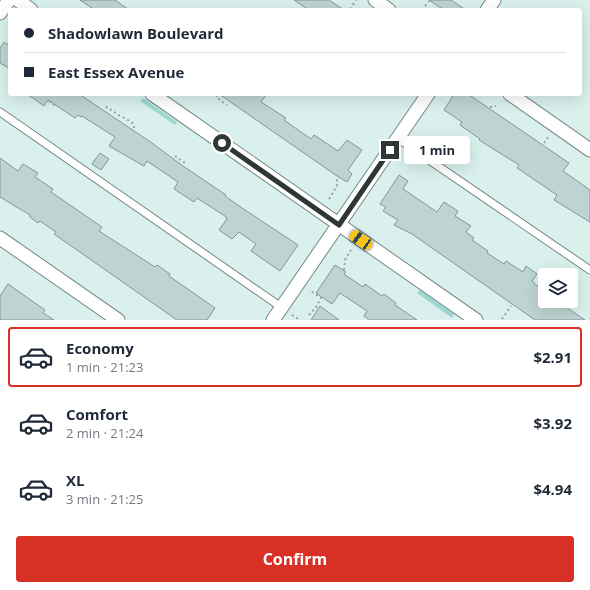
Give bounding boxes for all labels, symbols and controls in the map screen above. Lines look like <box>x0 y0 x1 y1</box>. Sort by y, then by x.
text: Shadowlawn Boulevard <box>48 23 224 43</box>
text: East Essex Avenue <box>48 62 184 82</box>
route start <box>213 134 231 152</box>
callout: 1 min <box>404 136 470 164</box>
route end <box>381 141 399 159</box>
text: 1 min <box>419 141 455 159</box>
car <box>348 228 374 252</box>
map controls <box>538 268 578 308</box>
button: layers <box>538 268 578 308</box>
text: Economy <box>66 338 134 358</box>
icon: car <box>18 339 54 375</box>
text: $2.91 <box>533 347 572 367</box>
text: 1 min · 21:23 <box>66 358 143 376</box>
text: Comfort <box>66 404 128 424</box>
icon: car <box>18 405 54 441</box>
text: $3.92 <box>533 413 572 433</box>
text: 2 min · 21:24 <box>66 424 143 442</box>
text: XL <box>66 470 84 490</box>
icon: car <box>18 471 54 507</box>
text: $4.94 <box>533 479 572 499</box>
text: 3 min · 21:25 <box>66 490 143 508</box>
button: Confirm <box>16 536 574 582</box>

